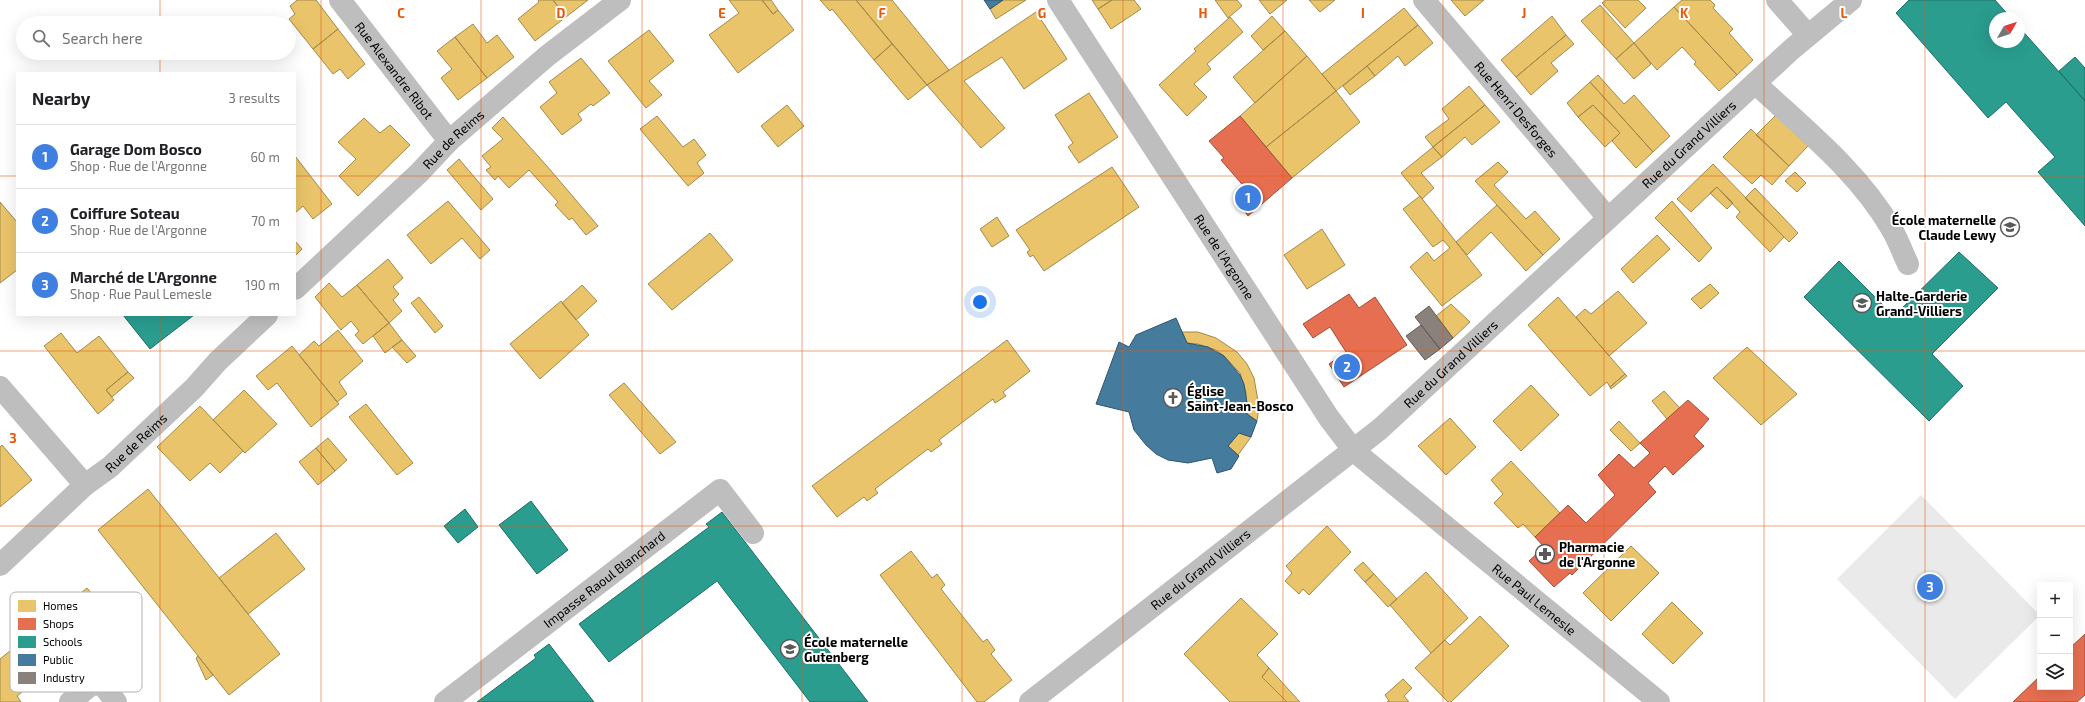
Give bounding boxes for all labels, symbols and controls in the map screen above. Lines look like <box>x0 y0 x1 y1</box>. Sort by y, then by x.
text: C <box>397 5 405 21</box>
text: D <box>557 5 566 21</box>
text: E <box>718 5 726 21</box>
text: F <box>878 5 886 21</box>
text: G <box>1038 5 1046 21</box>
text: H <box>1199 5 1208 21</box>
text: I <box>1361 5 1365 21</box>
text: J <box>1522 5 1526 21</box>
text: K <box>1680 5 1689 21</box>
text: L <box>1841 5 1848 21</box>
north arrow <box>1989 12 2025 48</box>
search box <box>16 16 296 60</box>
street label: Rue Alexandre Ribot <box>352 18 437 122</box>
icon: search <box>30 27 52 49</box>
text: Search here <box>62 29 143 47</box>
street label: Rue Henri Desforges <box>1471 58 1561 160</box>
text: Nearby <box>32 88 90 108</box>
text: 3 results <box>229 90 280 106</box>
street label: Rue du Grand Villiers <box>1638 97 1739 191</box>
street label: Rue de Reims <box>419 106 487 172</box>
text: Garage Dom Bosco <box>70 140 202 158</box>
text: 1 <box>42 149 48 165</box>
text: 60 m <box>250 149 280 165</box>
text: Shop · Rue de l'Argonne <box>70 158 207 174</box>
pin: 1 <box>1235 183 1261 213</box>
text: Coiffure Soteau <box>70 204 180 222</box>
street label: Rue de l'Argonne <box>1191 211 1258 302</box>
place label: École maternelle Claude Lewy <box>1892 211 1997 243</box>
text: 2 <box>41 213 49 229</box>
text: 70 m <box>251 213 280 229</box>
school or university icon: École maternelle Claude Lewy <box>1999 216 2021 238</box>
text: Shop · Rue de l'Argonne <box>70 222 207 238</box>
text: Marché de L'Argonne <box>70 268 217 286</box>
text: 3 <box>41 277 49 293</box>
text: 190 m <box>245 277 280 293</box>
text: Shop · Rue Paul Lemesle <box>70 286 212 302</box>
place label: Halte-Garderie Grand-Villiers <box>1876 288 1967 319</box>
your location <box>970 292 990 312</box>
school or university icon: Halte-Garderie Grand-Villiers <box>1851 292 1873 314</box>
street label: Rue du Grand Villiers <box>1400 317 1501 411</box>
pin: 2 <box>1334 352 1360 382</box>
place label: Église Saint-Jean-Bosco <box>1187 382 1294 414</box>
church icon: Église Saint-Jean-Bosco <box>1162 387 1184 409</box>
street label: Rue de Reims <box>102 410 170 476</box>
text: 3 <box>9 430 17 446</box>
street label: Rue du Grand Villiers <box>1147 525 1253 613</box>
street label: Impasse Raoul Blanchard <box>540 527 668 631</box>
place label: Pharmacie de l'Argonne <box>1559 539 1635 570</box>
pharmacy icon: Pharmacie de l'Argonne <box>1534 543 1556 565</box>
street label: Rue Paul Lemesle <box>1489 560 1579 638</box>
pin: 3 <box>1917 572 1943 602</box>
map controls <box>2037 582 2073 690</box>
button: + <box>2037 582 2073 618</box>
legend <box>10 592 142 692</box>
text: Homes <box>43 599 78 612</box>
text: Shops <box>43 617 74 630</box>
button: − <box>2037 618 2073 654</box>
place label: École maternelle Gutenberg <box>804 633 908 665</box>
text: Schools <box>43 635 83 648</box>
school or university icon: École maternelle Gutenberg <box>779 638 801 660</box>
text: Public <box>43 653 73 666</box>
button: layers <box>2037 654 2073 690</box>
text: Industry <box>43 671 85 684</box>

